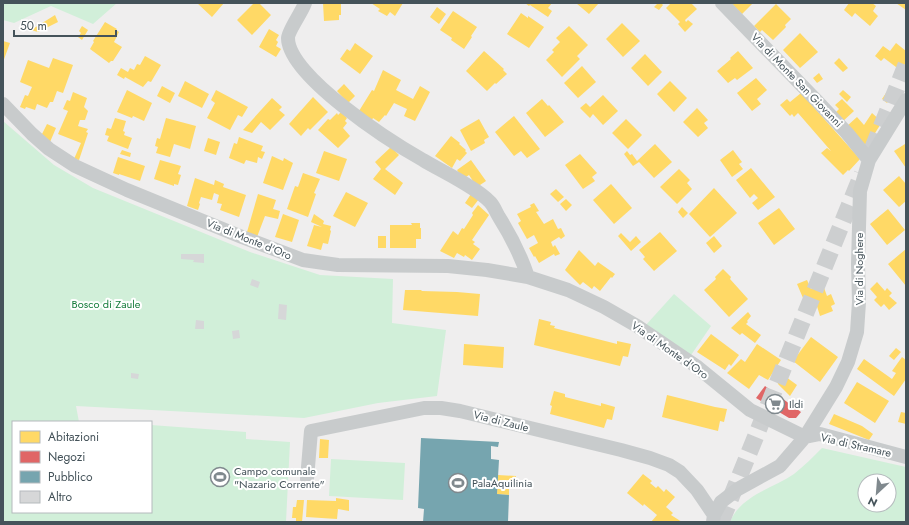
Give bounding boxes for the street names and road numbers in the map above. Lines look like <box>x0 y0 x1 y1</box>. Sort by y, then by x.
street label: Via di Monte San Giovanni <box>748 29 846 131</box>
street label: Via di Monte d'Oro <box>204 215 294 263</box>
street label: Via di Noghere <box>851 232 867 305</box>
street label: Via di Monte d'Oro <box>628 317 712 383</box>
street label: Via di Zaule <box>472 406 531 436</box>
street label: Via di Stramare <box>819 429 893 461</box>

